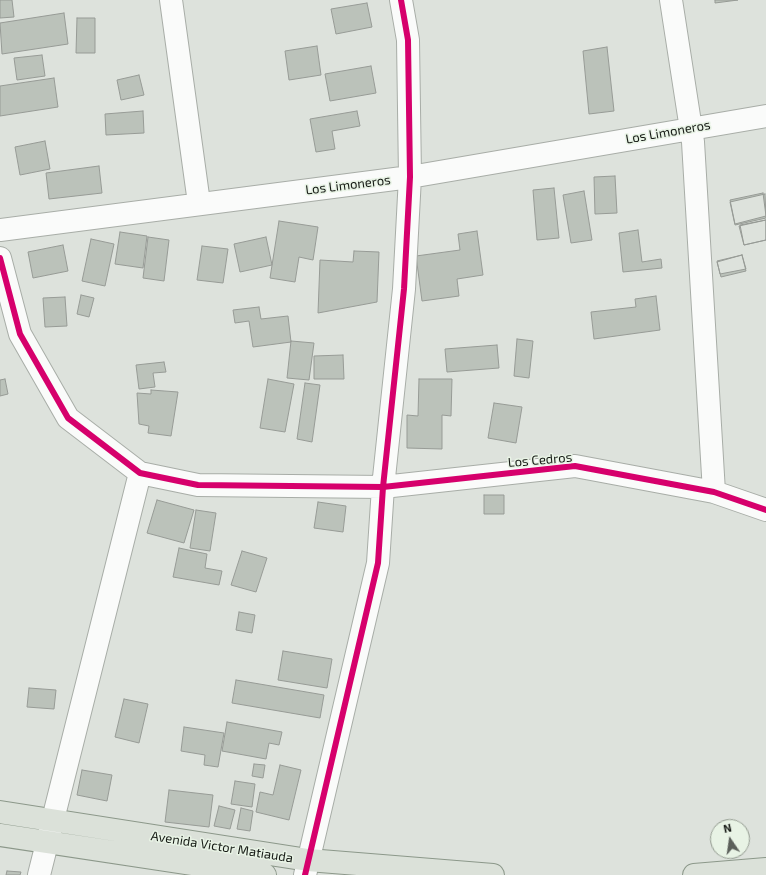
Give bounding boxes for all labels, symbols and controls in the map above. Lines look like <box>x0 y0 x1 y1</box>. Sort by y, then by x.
street label: Los Limoneros <box>624 117 712 147</box>
street label: Los Limoneros <box>304 172 392 198</box>
street label: Los Cedros <box>507 449 573 471</box>
north arrow <box>710 819 750 859</box>
text: N <box>722 821 733 835</box>
street label: Avenida Victor Matiauda <box>150 828 294 866</box>

